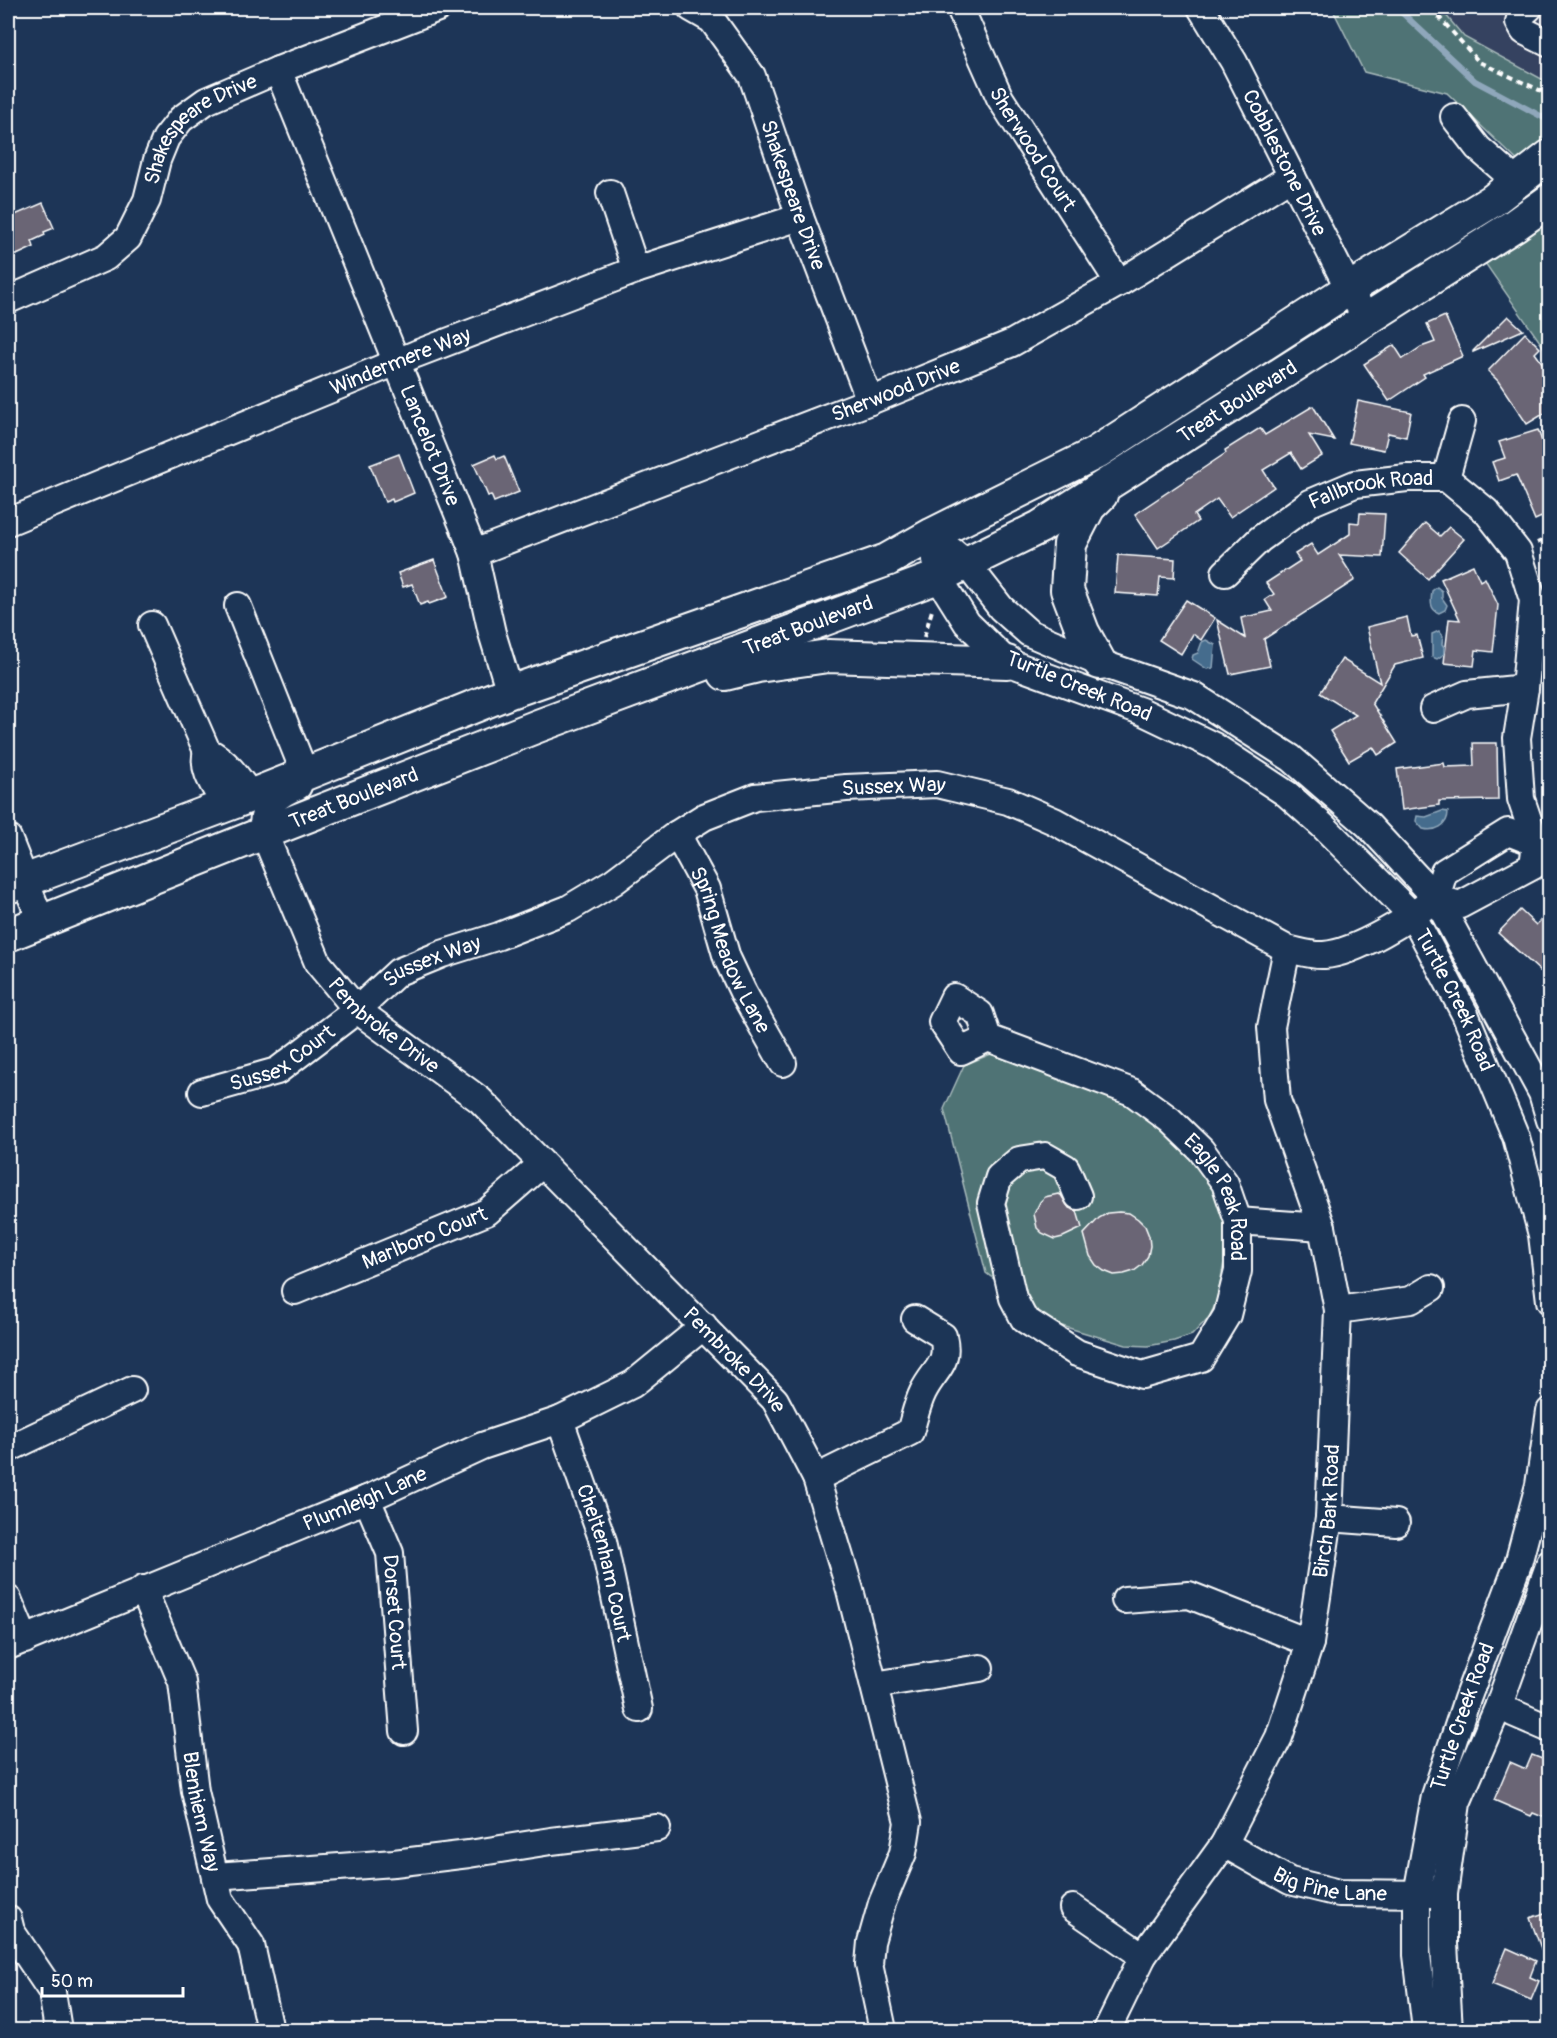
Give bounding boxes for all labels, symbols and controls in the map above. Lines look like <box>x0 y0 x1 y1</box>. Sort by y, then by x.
street label: Shakespeare Drive <box>138 67 262 187</box>
street label: Sherwood Court <box>983 83 1082 217</box>
street label: Cobblestone Drive <box>1236 85 1333 241</box>
street label: Shakespeare Drive <box>754 117 832 275</box>
street label: Windermere Way <box>326 321 475 402</box>
street label: Sherwood Drive <box>828 352 965 429</box>
street label: Treat Boulevard <box>1173 354 1302 450</box>
street label: Lancelot Drive <box>393 381 467 510</box>
street label: Fallbrook Road <box>1305 465 1433 516</box>
street label: Treat Boulevard <box>740 589 877 662</box>
street label: Turtle Creek Road <box>1002 645 1156 728</box>
street label: Treat Boulevard <box>286 761 422 836</box>
street label: Sussex Way <box>841 771 948 802</box>
street label: Spring Meadow Lane <box>683 862 777 1039</box>
street label: Turtle Creek Road <box>1408 924 1500 1075</box>
street label: Sussex Way <box>377 930 484 993</box>
street label: Pembroke Drive <box>322 972 445 1080</box>
street label: Sussex Court <box>227 1018 341 1098</box>
street label: Eagle Peak Road <box>1178 1128 1251 1261</box>
street label: Marlboro Court <box>358 1200 492 1276</box>
street label: Pembroke Drive <box>677 1301 792 1418</box>
street label: Birch Bark Road <box>1307 1444 1346 1580</box>
street label: Plumleigh Lane <box>299 1460 432 1538</box>
street label: Cheltenham Court <box>570 1481 637 1645</box>
street label: Dorset Court <box>376 1554 412 1671</box>
street label: Turtle Creek Road <box>1425 1639 1501 1794</box>
street label: Blenhiem Way <box>176 1750 226 1875</box>
street label: Big Pine Lane <box>1268 1861 1388 1908</box>
scale bar <box>42 1960 183 1998</box>
text: 50 m <box>51 1970 93 1993</box>

